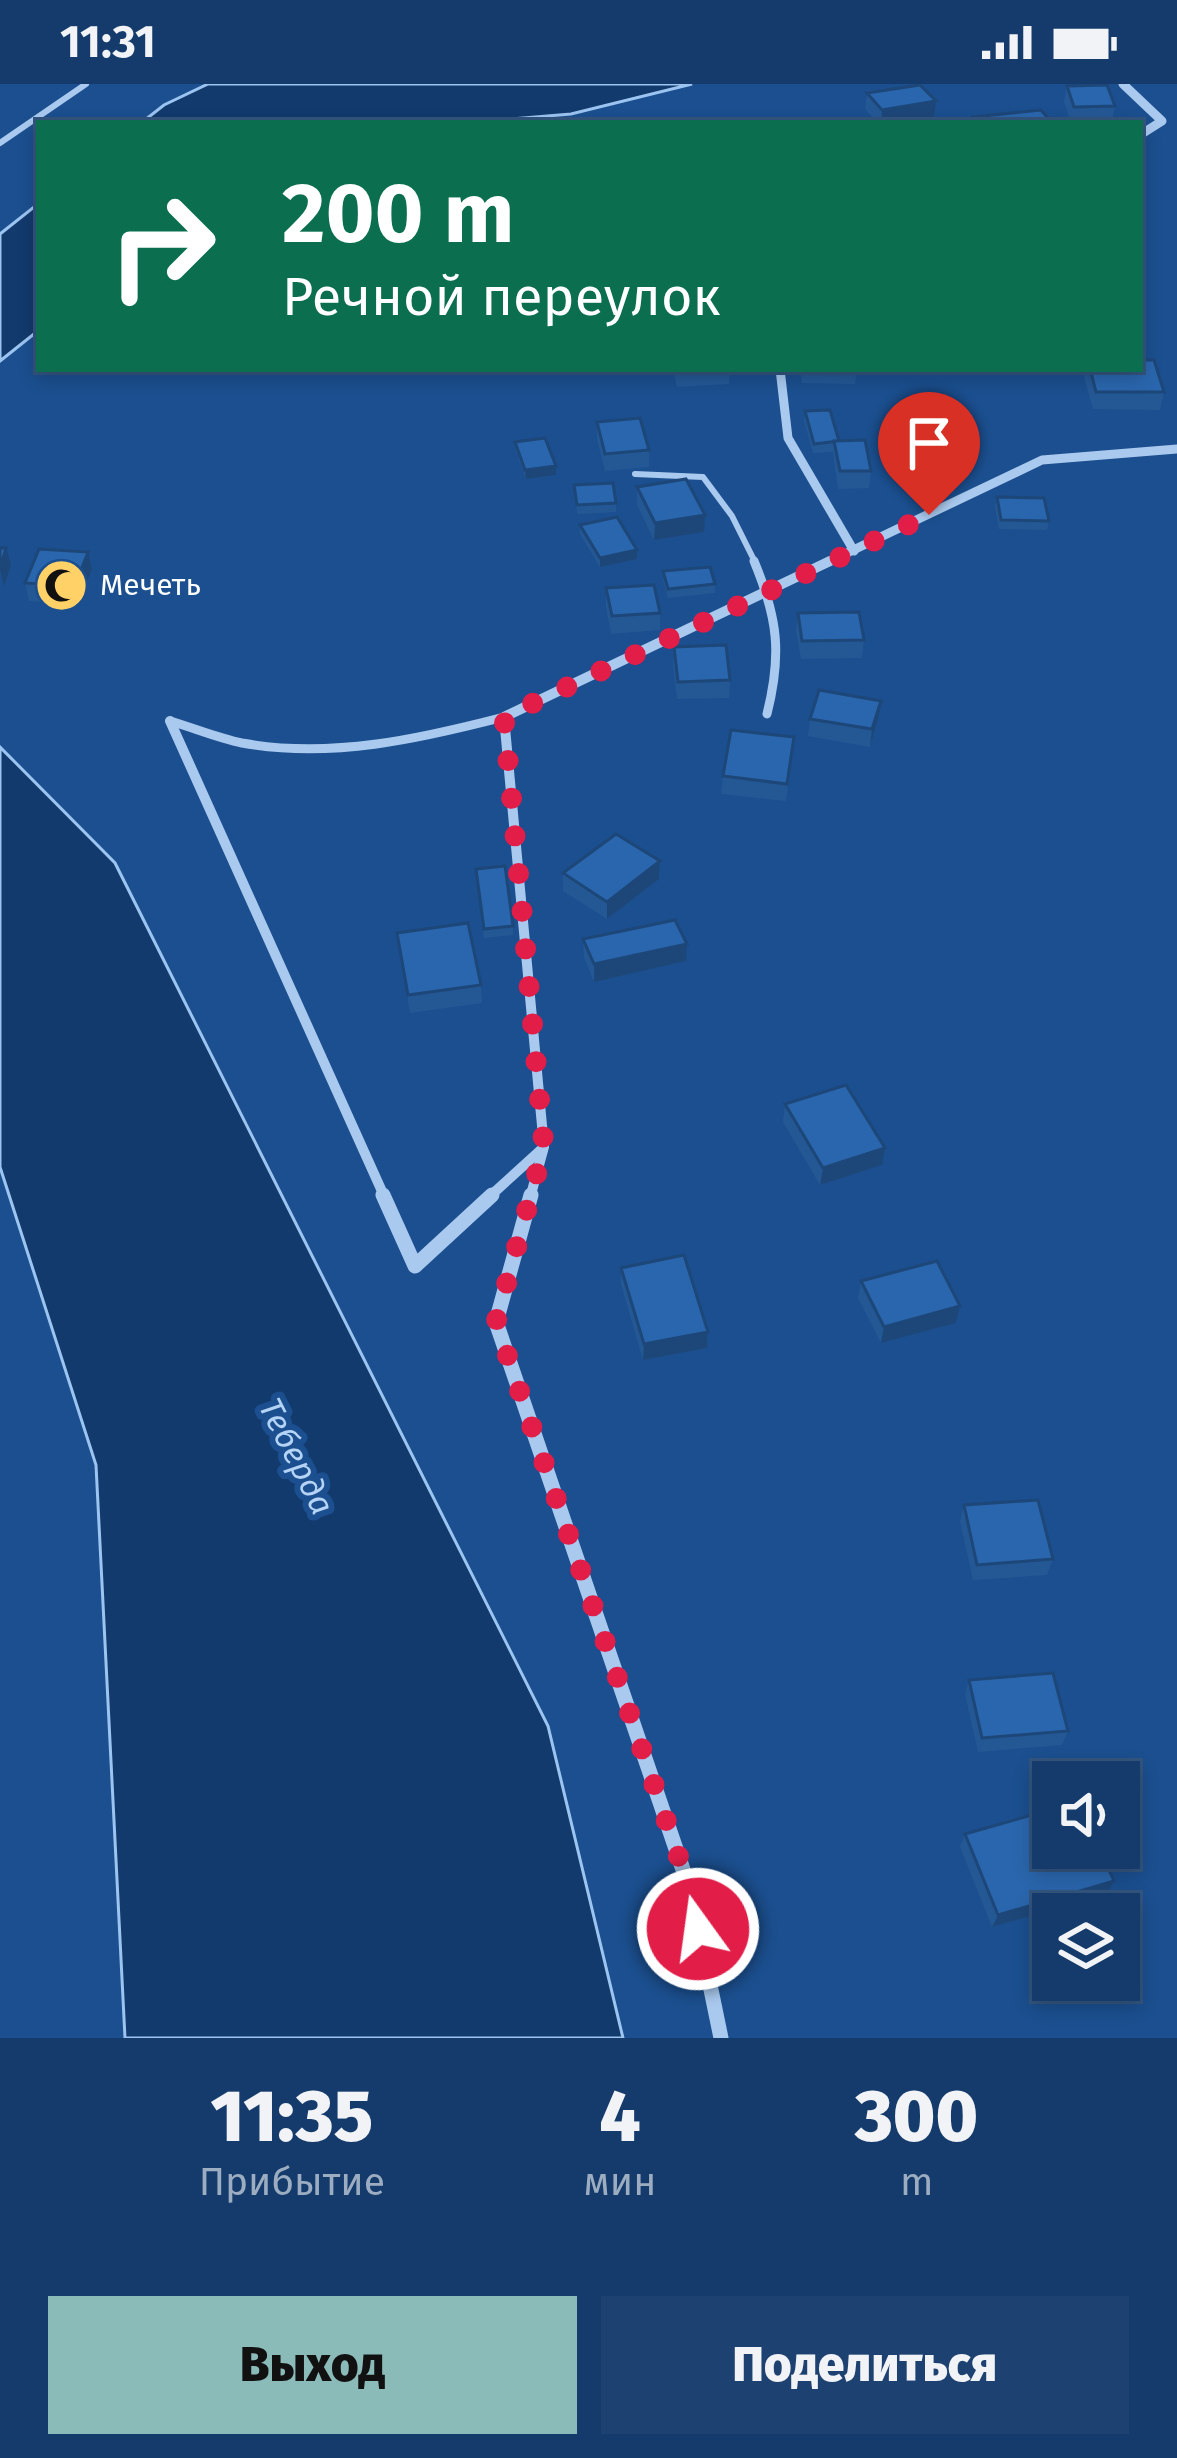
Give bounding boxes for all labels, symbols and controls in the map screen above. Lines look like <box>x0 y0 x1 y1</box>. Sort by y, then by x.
text: 11:31 <box>60 15 156 69</box>
text: 200 m <box>282 163 515 264</box>
icon: right <box>84 168 240 324</box>
text: Речной переулок <box>282 265 720 329</box>
pin <box>878 392 980 515</box>
icon: arrive <box>896 410 962 476</box>
mosque icon: Мечеть <box>33 557 89 613</box>
place label: Мечеть <box>100 567 201 603</box>
water label: Теберда <box>250 1392 342 1521</box>
map controls <box>1032 1761 1140 2001</box>
button: sound <box>1032 1761 1140 1869</box>
position arrow <box>635 1866 761 1992</box>
button: layers <box>1032 1893 1140 2001</box>
text: 11:35 <box>211 2074 373 2160</box>
text: 4 <box>599 2074 641 2160</box>
text: 300 <box>855 2074 978 2160</box>
text: Прибытие <box>199 2159 385 2205</box>
text: мин <box>584 2159 656 2205</box>
text: m <box>900 2159 933 2205</box>
button: Выход <box>48 2296 577 2434</box>
button: Поделиться <box>601 2296 1129 2434</box>

